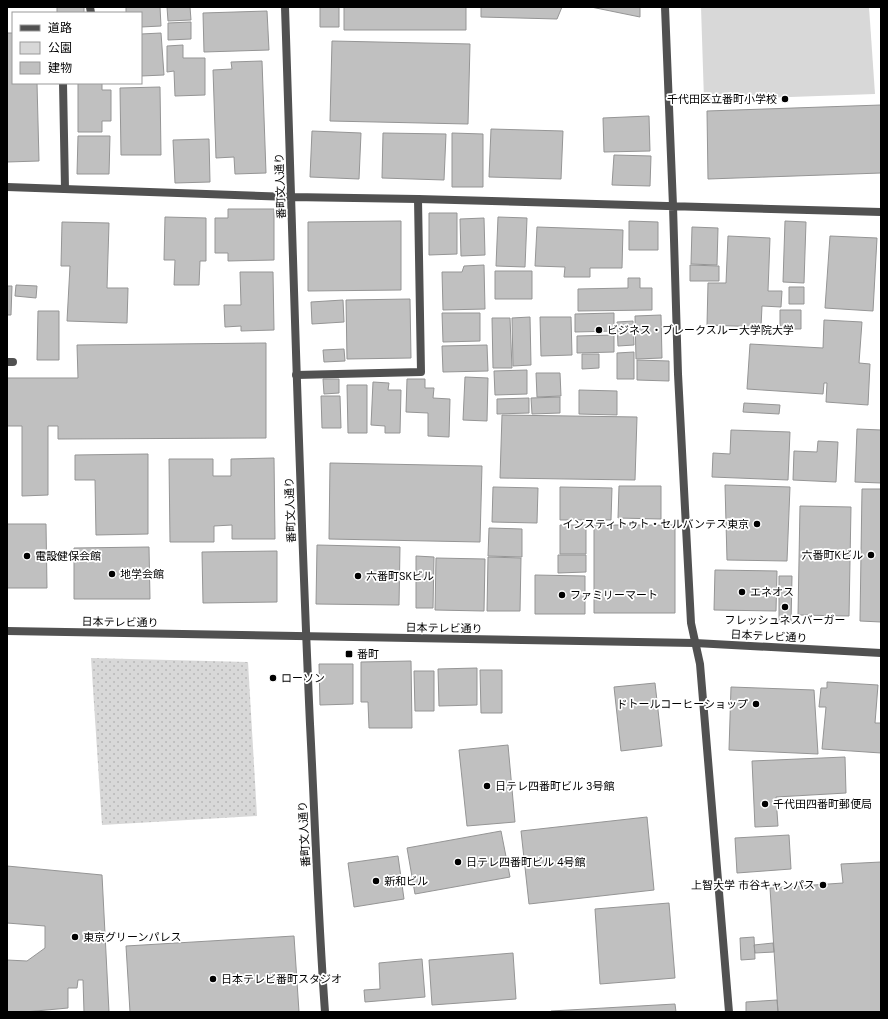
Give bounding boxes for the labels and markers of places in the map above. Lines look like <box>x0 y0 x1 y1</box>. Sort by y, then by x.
place label: 千代田区立番町小学校 <box>667 92 777 106</box>
marker: 千代田区立番町小学校 <box>780 94 790 104</box>
place label: ビジネス・ブレークスルー大学院大学 <box>607 323 794 337</box>
marker: ビジネス・ブレークスルー大学院大学 <box>594 325 604 335</box>
place label: インスティトゥト・セルバンテス東京 <box>562 517 749 531</box>
marker: インスティトゥト・セルバンテス東京 <box>752 519 762 529</box>
place label: 六番町Kビル <box>802 548 863 562</box>
place label: 電設健保会館 <box>35 549 101 563</box>
marker: 六番町Kビル <box>866 550 876 560</box>
marker: 電設健保会館 <box>22 551 32 561</box>
place label: 地学会館 <box>120 567 164 581</box>
marker: 地学会館 <box>107 569 117 579</box>
place label: 六番町SKビル <box>366 569 434 583</box>
marker: 六番町SKビル <box>353 571 363 581</box>
place label: エネオス <box>750 585 794 599</box>
marker: エネオス <box>737 587 747 597</box>
place label: ファミリーマート <box>570 588 658 602</box>
marker: ファミリーマート <box>557 590 567 600</box>
marker: フレッシュネスバーガー <box>780 602 790 612</box>
place label: フレッシュネスバーガー <box>725 613 846 627</box>
place label: 番町 <box>357 647 379 661</box>
marker: 番町 <box>344 649 354 659</box>
place label: ローソン <box>281 671 325 685</box>
marker: ローソン <box>268 673 278 683</box>
place label: ドトールコーヒーショップ <box>616 697 748 711</box>
marker: ドトールコーヒーショップ <box>751 699 761 709</box>
place label: 日テレ四番町ビル 3号館 <box>495 779 614 793</box>
marker: 日テレ四番町ビル 3号館 <box>482 781 492 791</box>
place label: 千代田四番町郵便局 <box>773 797 872 811</box>
marker: 千代田四番町郵便局 <box>760 799 770 809</box>
place label: 日テレ四番町ビル 4号館 <box>466 855 586 869</box>
marker: 日テレ四番町ビル 4号館 <box>453 857 463 867</box>
place label: 新和ビル <box>384 874 428 888</box>
marker: 新和ビル <box>371 876 381 886</box>
place label: 上智大学 市谷キャンパス <box>691 878 815 892</box>
marker: 上智大学 市谷キャンパス <box>818 880 828 890</box>
place label: 東京グリーンパレス <box>83 930 181 944</box>
marker: 東京グリーンパレス <box>70 932 80 942</box>
place label: 日本テレビ番町スタジオ <box>221 972 342 986</box>
marker: 日本テレビ番町スタジオ <box>208 974 218 984</box>

